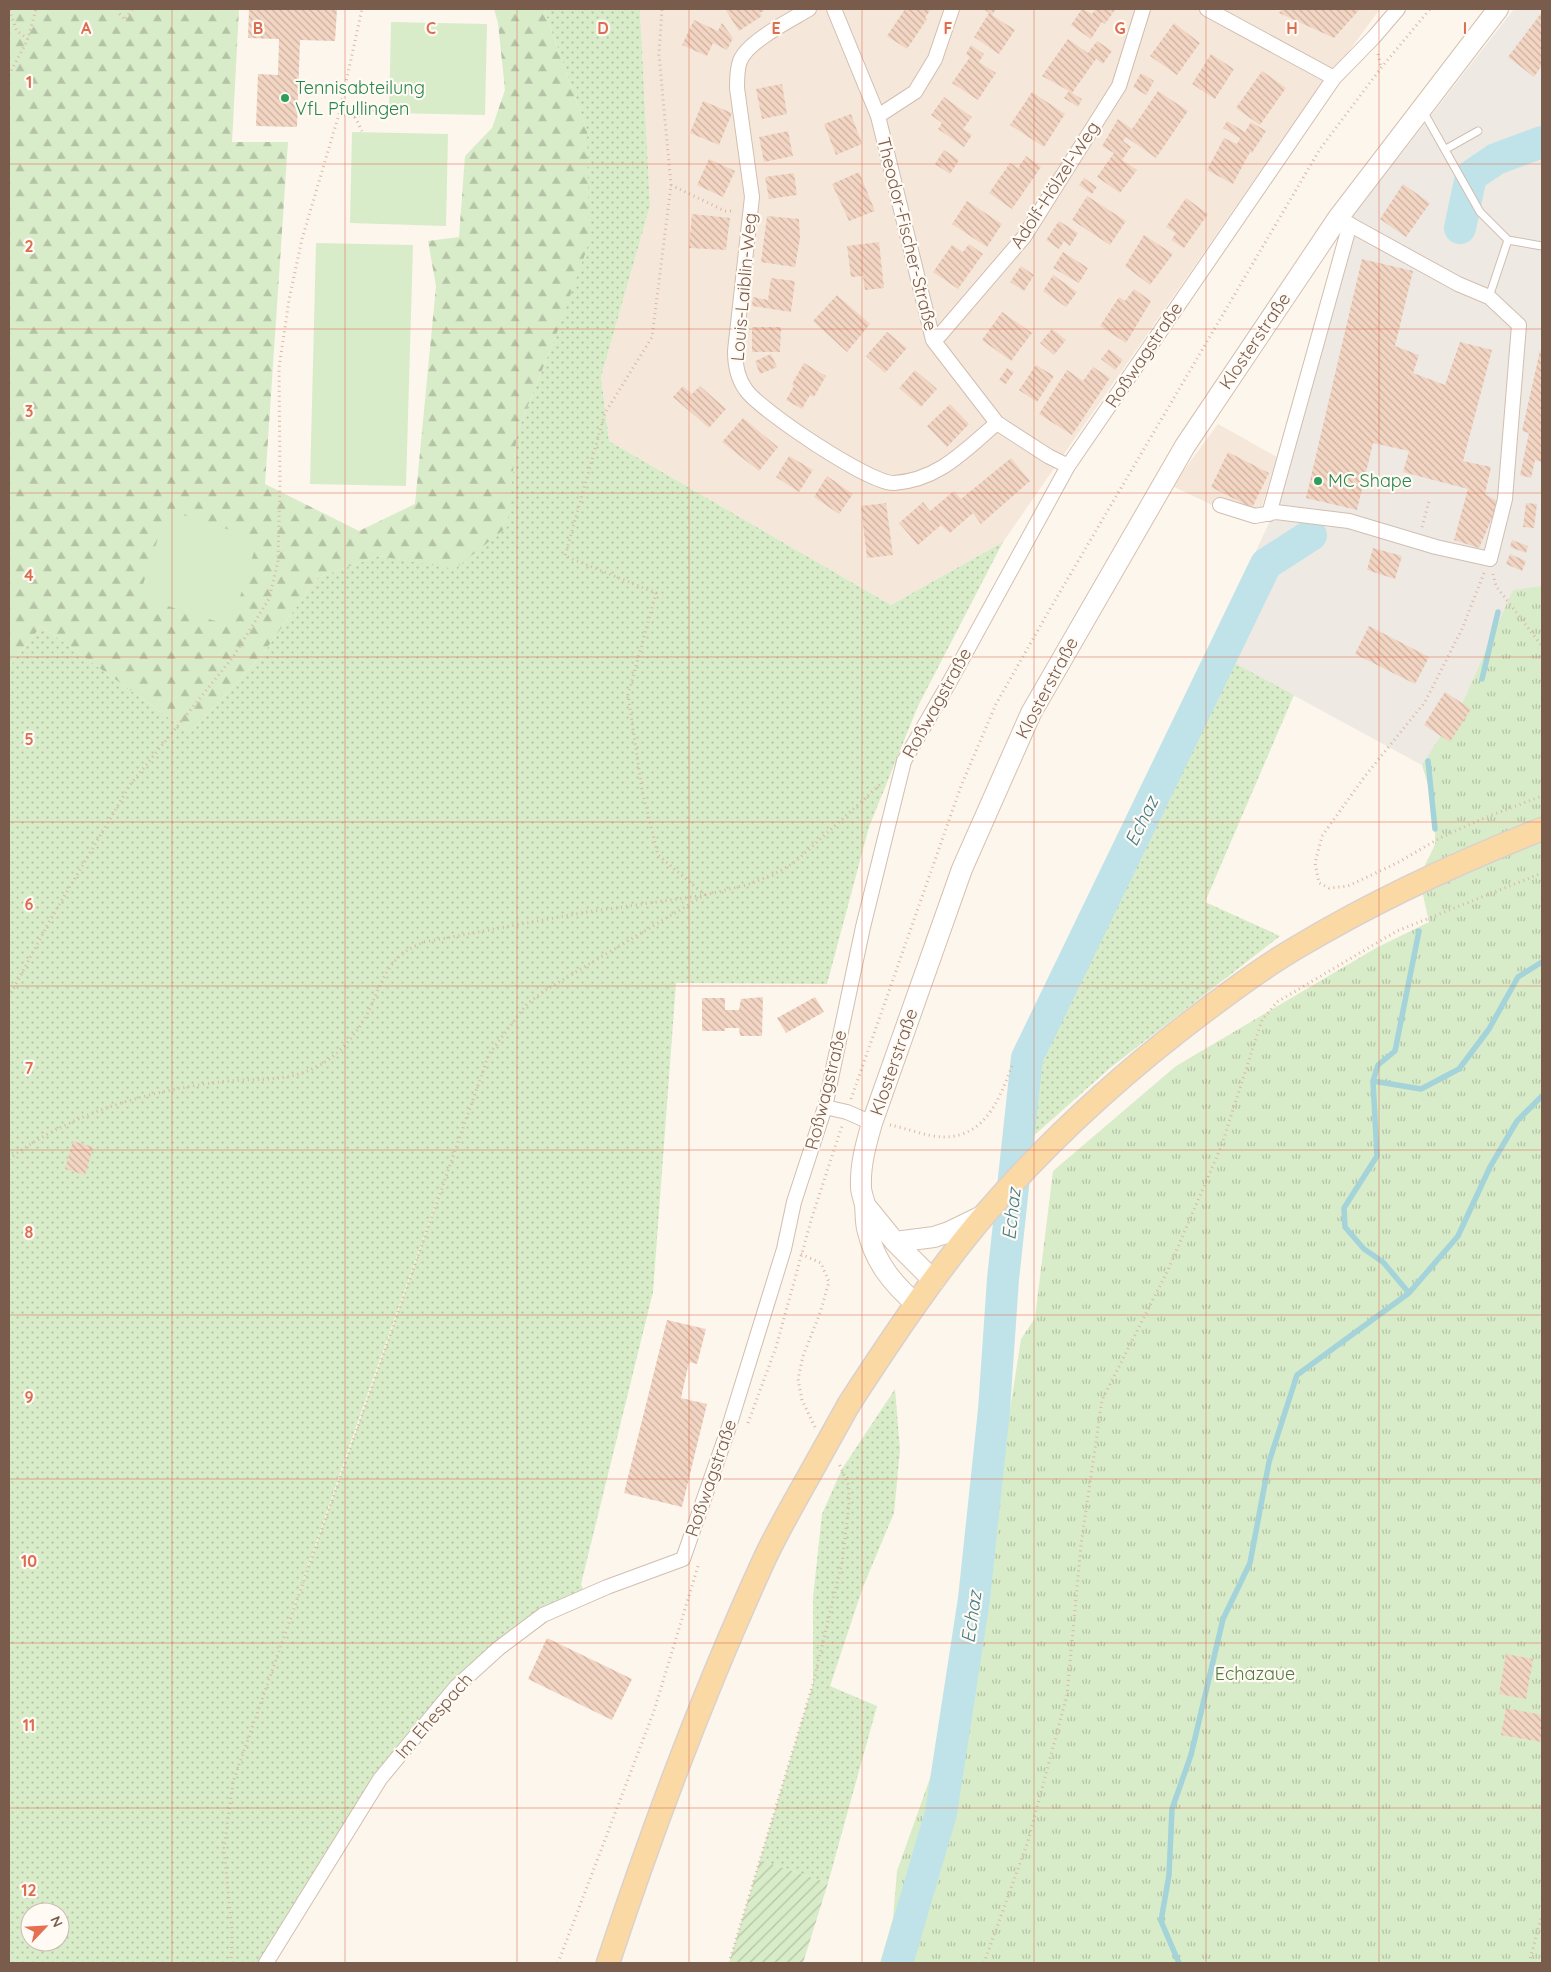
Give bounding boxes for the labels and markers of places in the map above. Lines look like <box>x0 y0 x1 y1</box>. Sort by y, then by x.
place label: Tennisabteilung VfL Pfullingen <box>295 76 425 120</box>
marker: Tennisabteilung VfL Pfullingen <box>279 92 291 104</box>
place label: MC Shape <box>1328 469 1412 492</box>
marker: MC Shape <box>1312 475 1324 487</box>

